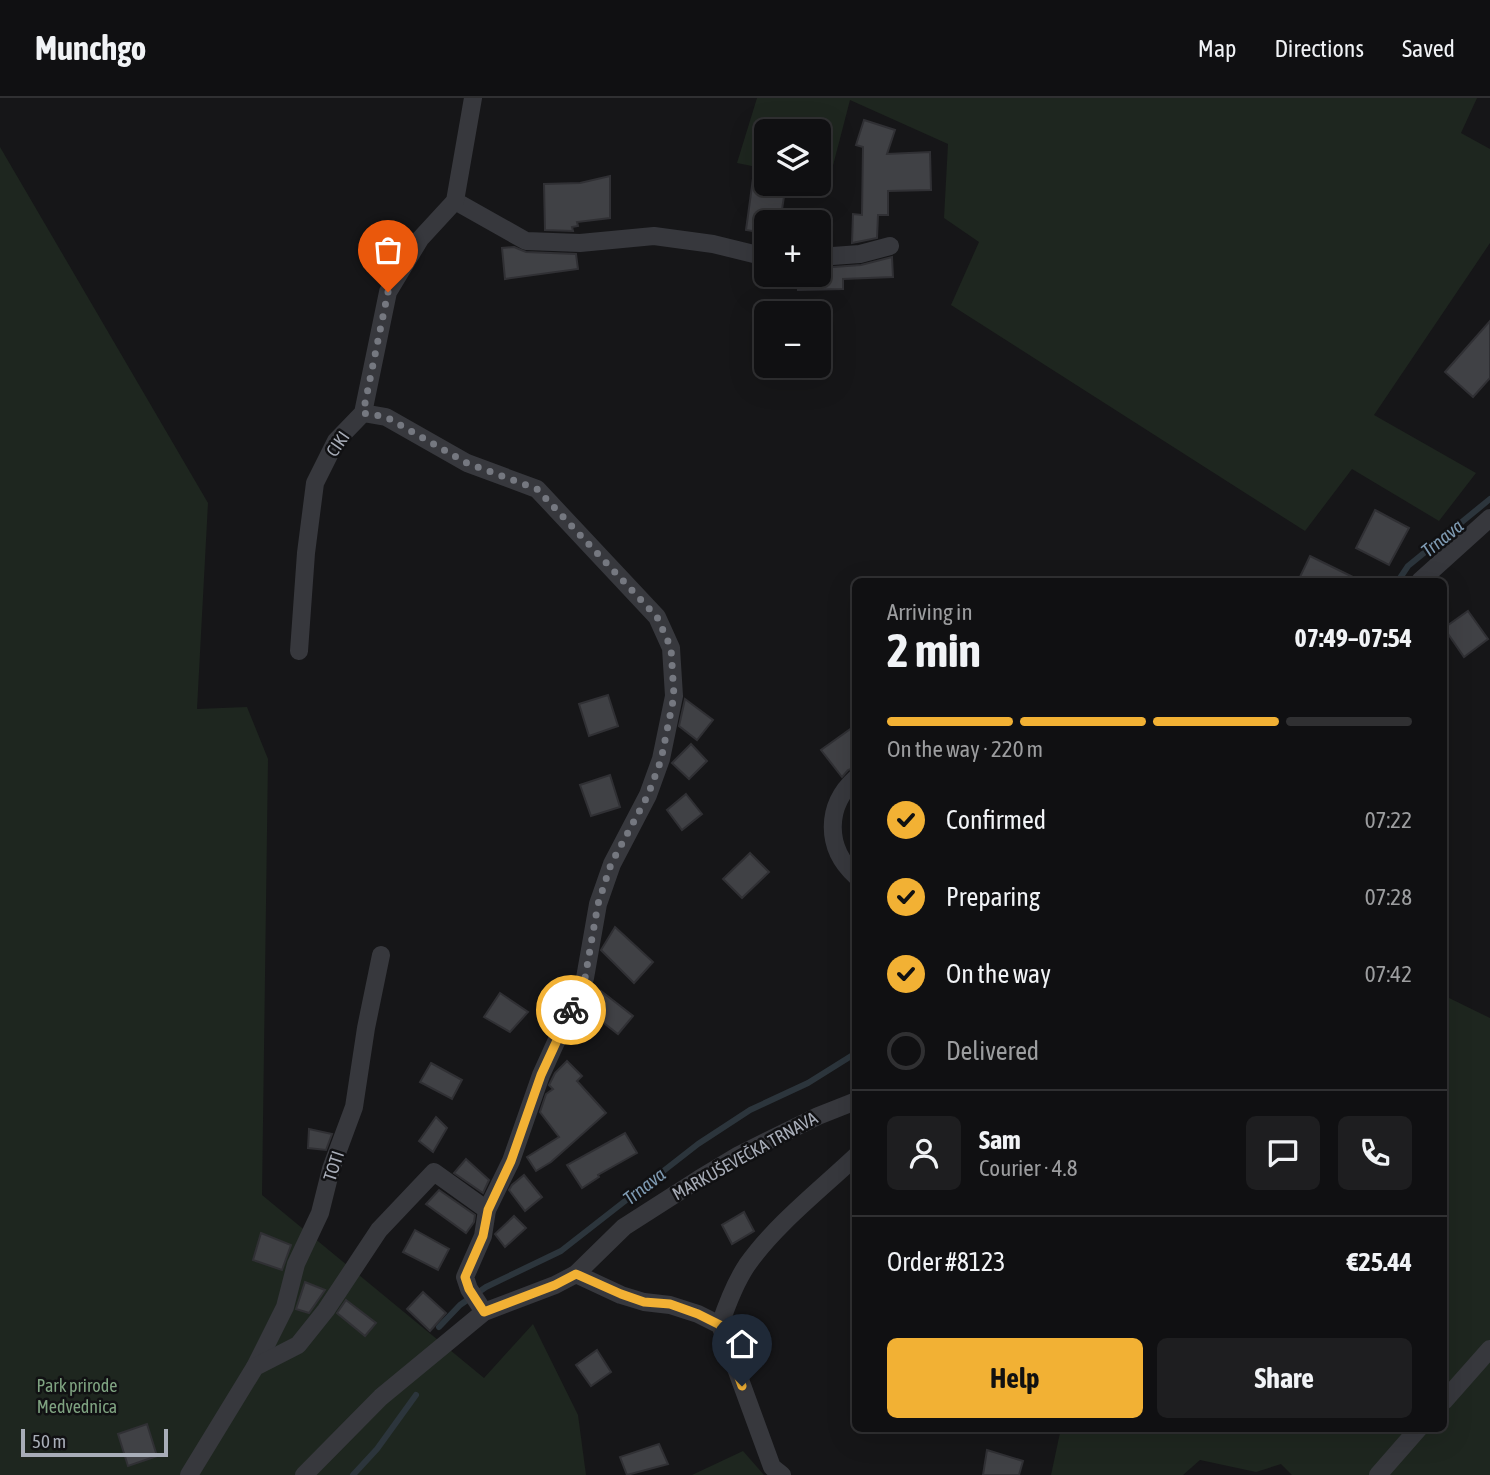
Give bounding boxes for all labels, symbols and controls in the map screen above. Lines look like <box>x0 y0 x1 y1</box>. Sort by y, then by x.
text: Munchgo <box>35 29 146 67</box>
text: Map <box>1198 35 1236 62</box>
text: Directions <box>1274 35 1364 62</box>
text: Saved <box>1402 35 1455 62</box>
map controls <box>754 119 831 378</box>
button: layers <box>754 119 831 196</box>
button: + <box>754 210 831 287</box>
pin <box>358 220 418 292</box>
icon: bag <box>369 231 407 269</box>
button: − <box>754 301 831 378</box>
street label: CIKI <box>322 427 354 460</box>
water label: Trnava <box>1417 514 1467 561</box>
text: Arriving in <box>887 599 973 625</box>
text: 07:49–07:54 <box>1295 623 1412 653</box>
text: 2 min <box>887 624 981 677</box>
text: On the way · 220 m <box>887 736 1043 762</box>
icon: check <box>887 801 925 839</box>
text: Confirmed <box>946 805 1046 835</box>
text: 07:22 <box>1365 807 1412 833</box>
icon: check <box>887 878 925 916</box>
text: Preparing <box>946 882 1040 912</box>
text: 07:28 <box>1365 884 1412 910</box>
icon: check <box>887 955 925 993</box>
text: On the way <box>946 959 1051 989</box>
text: 07:42 <box>1365 961 1412 987</box>
courier <box>536 975 606 1045</box>
icon: bike <box>552 991 590 1029</box>
text: Delivered <box>946 1036 1039 1066</box>
street label: MARKUŠEVEČKA TRNAVA <box>669 1107 821 1204</box>
button: person <box>887 1116 961 1190</box>
button: chat <box>1246 1116 1320 1190</box>
button: phone <box>1338 1116 1412 1190</box>
text: Sam <box>979 1125 1021 1155</box>
street label: TOTI <box>319 1148 348 1183</box>
text: Courier · 4.8 <box>979 1155 1078 1181</box>
water label: Trnava <box>619 1163 670 1209</box>
text: Order #8123 <box>887 1247 1006 1277</box>
text: €25.44 <box>1347 1247 1412 1277</box>
pin <box>712 1314 772 1386</box>
icon: home <box>723 1325 761 1363</box>
button: Help <box>887 1338 1143 1418</box>
button: Share <box>1157 1338 1412 1418</box>
park label: Park prirode Medvednica <box>37 1375 117 1417</box>
scale bar <box>21 1426 168 1458</box>
text: 50 m <box>32 1430 66 1452</box>

